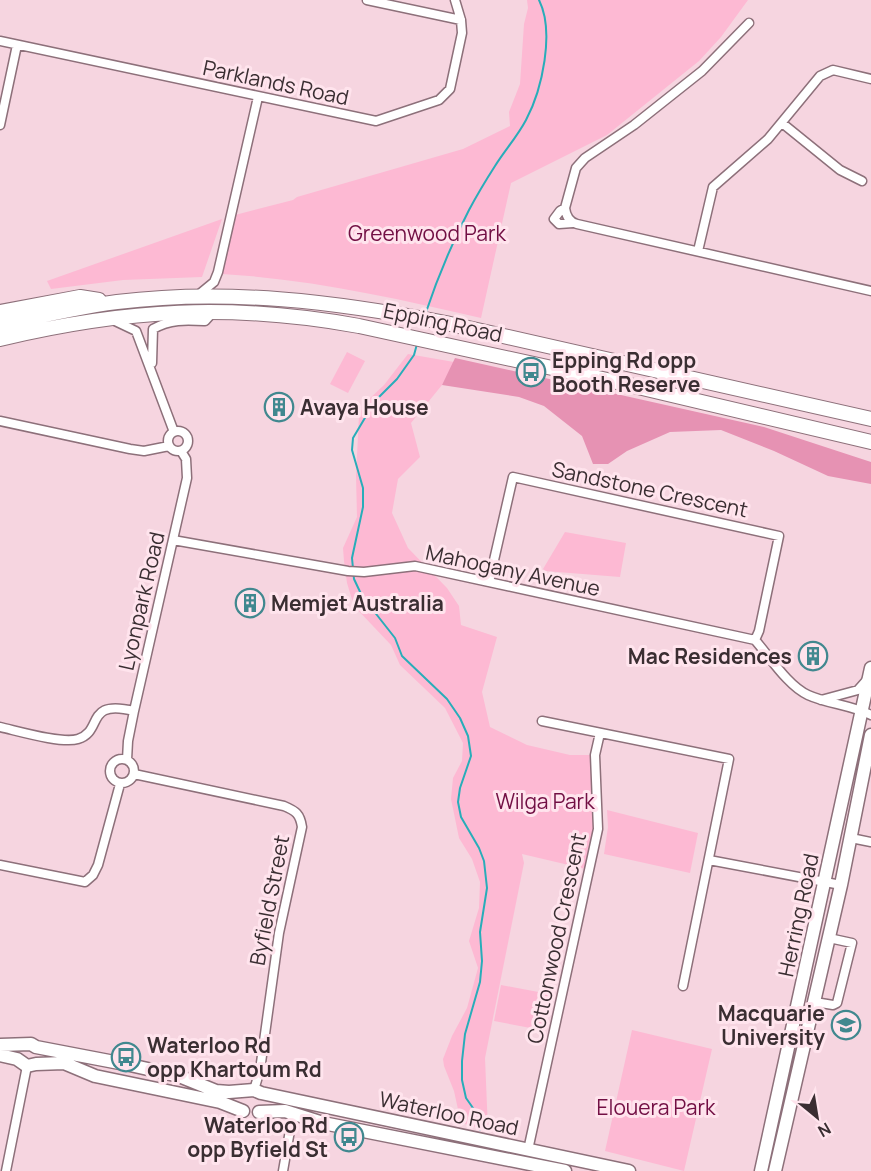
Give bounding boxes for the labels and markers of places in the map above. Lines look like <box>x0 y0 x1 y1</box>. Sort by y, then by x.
place label: Epping Rd opp Booth Reserve <box>552 346 700 398</box>
bus stop icon: Epping Rd opp Booth Reserve <box>515 356 547 388</box>
building icon: Avaya House <box>263 391 295 423</box>
place label: Avaya House <box>300 393 429 421</box>
building icon: Memjet Australia <box>234 587 266 619</box>
place label: Memjet Australia <box>271 589 444 617</box>
building icon: Mac Residences <box>797 640 829 672</box>
place label: Mac Residences <box>628 642 792 670</box>
place label: Macquarie University <box>718 999 825 1051</box>
school or university icon: Macquarie University <box>830 1009 862 1041</box>
place label: Waterloo Rd opp Khartoum Rd <box>147 1031 322 1083</box>
bus stop icon: Waterloo Rd opp Khartoum Rd <box>110 1041 142 1073</box>
place label: Waterloo Rd opp Byfield St <box>187 1111 328 1163</box>
bus stop icon: Waterloo Rd opp Byfield St <box>333 1121 365 1153</box>

